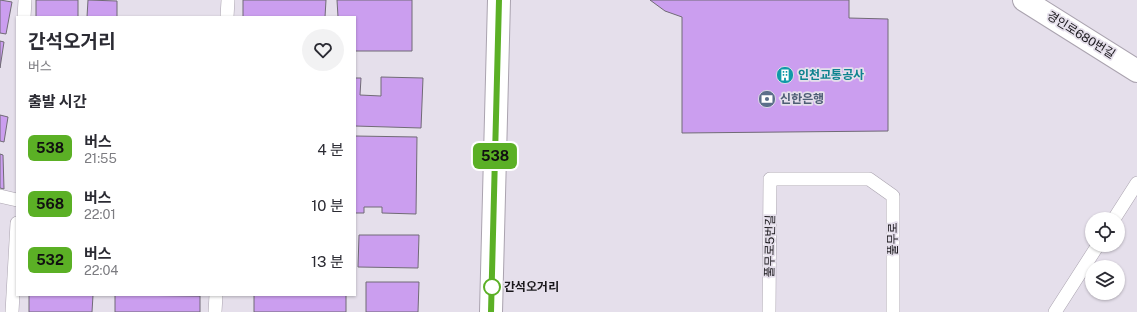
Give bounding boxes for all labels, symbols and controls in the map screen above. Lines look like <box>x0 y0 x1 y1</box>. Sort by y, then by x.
street label: 경인로680번길 <box>1044 8 1118 62</box>
button: heart <box>302 29 344 71</box>
text: 간석오거리 <box>28 30 115 52</box>
text: 버스 <box>28 59 52 74</box>
building icon: 인천교통공사 <box>775 65 795 85</box>
place label: 인천교통공사 <box>798 68 864 82</box>
bank icon: 신한은행 <box>757 89 777 109</box>
place label: 신한은행 <box>780 92 824 106</box>
text: 출발 시간 <box>28 93 87 110</box>
text: 버스 <box>84 133 112 150</box>
text: 538 <box>36 140 64 156</box>
text: 4 분 <box>317 141 344 158</box>
line badge: 538 <box>472 143 518 169</box>
text: 538 <box>481 148 509 164</box>
text: 21:55 <box>84 151 117 166</box>
text: 버스 <box>84 189 112 206</box>
text: 568 <box>36 196 64 212</box>
text: 10 분 <box>311 197 344 214</box>
text: 22:01 <box>84 207 116 222</box>
map controls <box>1085 212 1125 300</box>
button: locate <box>1085 212 1125 252</box>
street label: 풀무로5번길 <box>762 214 778 278</box>
street label: 풀무로 <box>886 222 900 256</box>
text: 버스 <box>84 245 112 262</box>
text: 532 <box>36 252 64 268</box>
text: 13 분 <box>311 253 344 270</box>
button: layers <box>1085 260 1125 300</box>
text: 22:04 <box>84 263 119 278</box>
marker: 간석오거리 <box>483 278 501 296</box>
place label: 간석오거리 <box>504 280 559 294</box>

